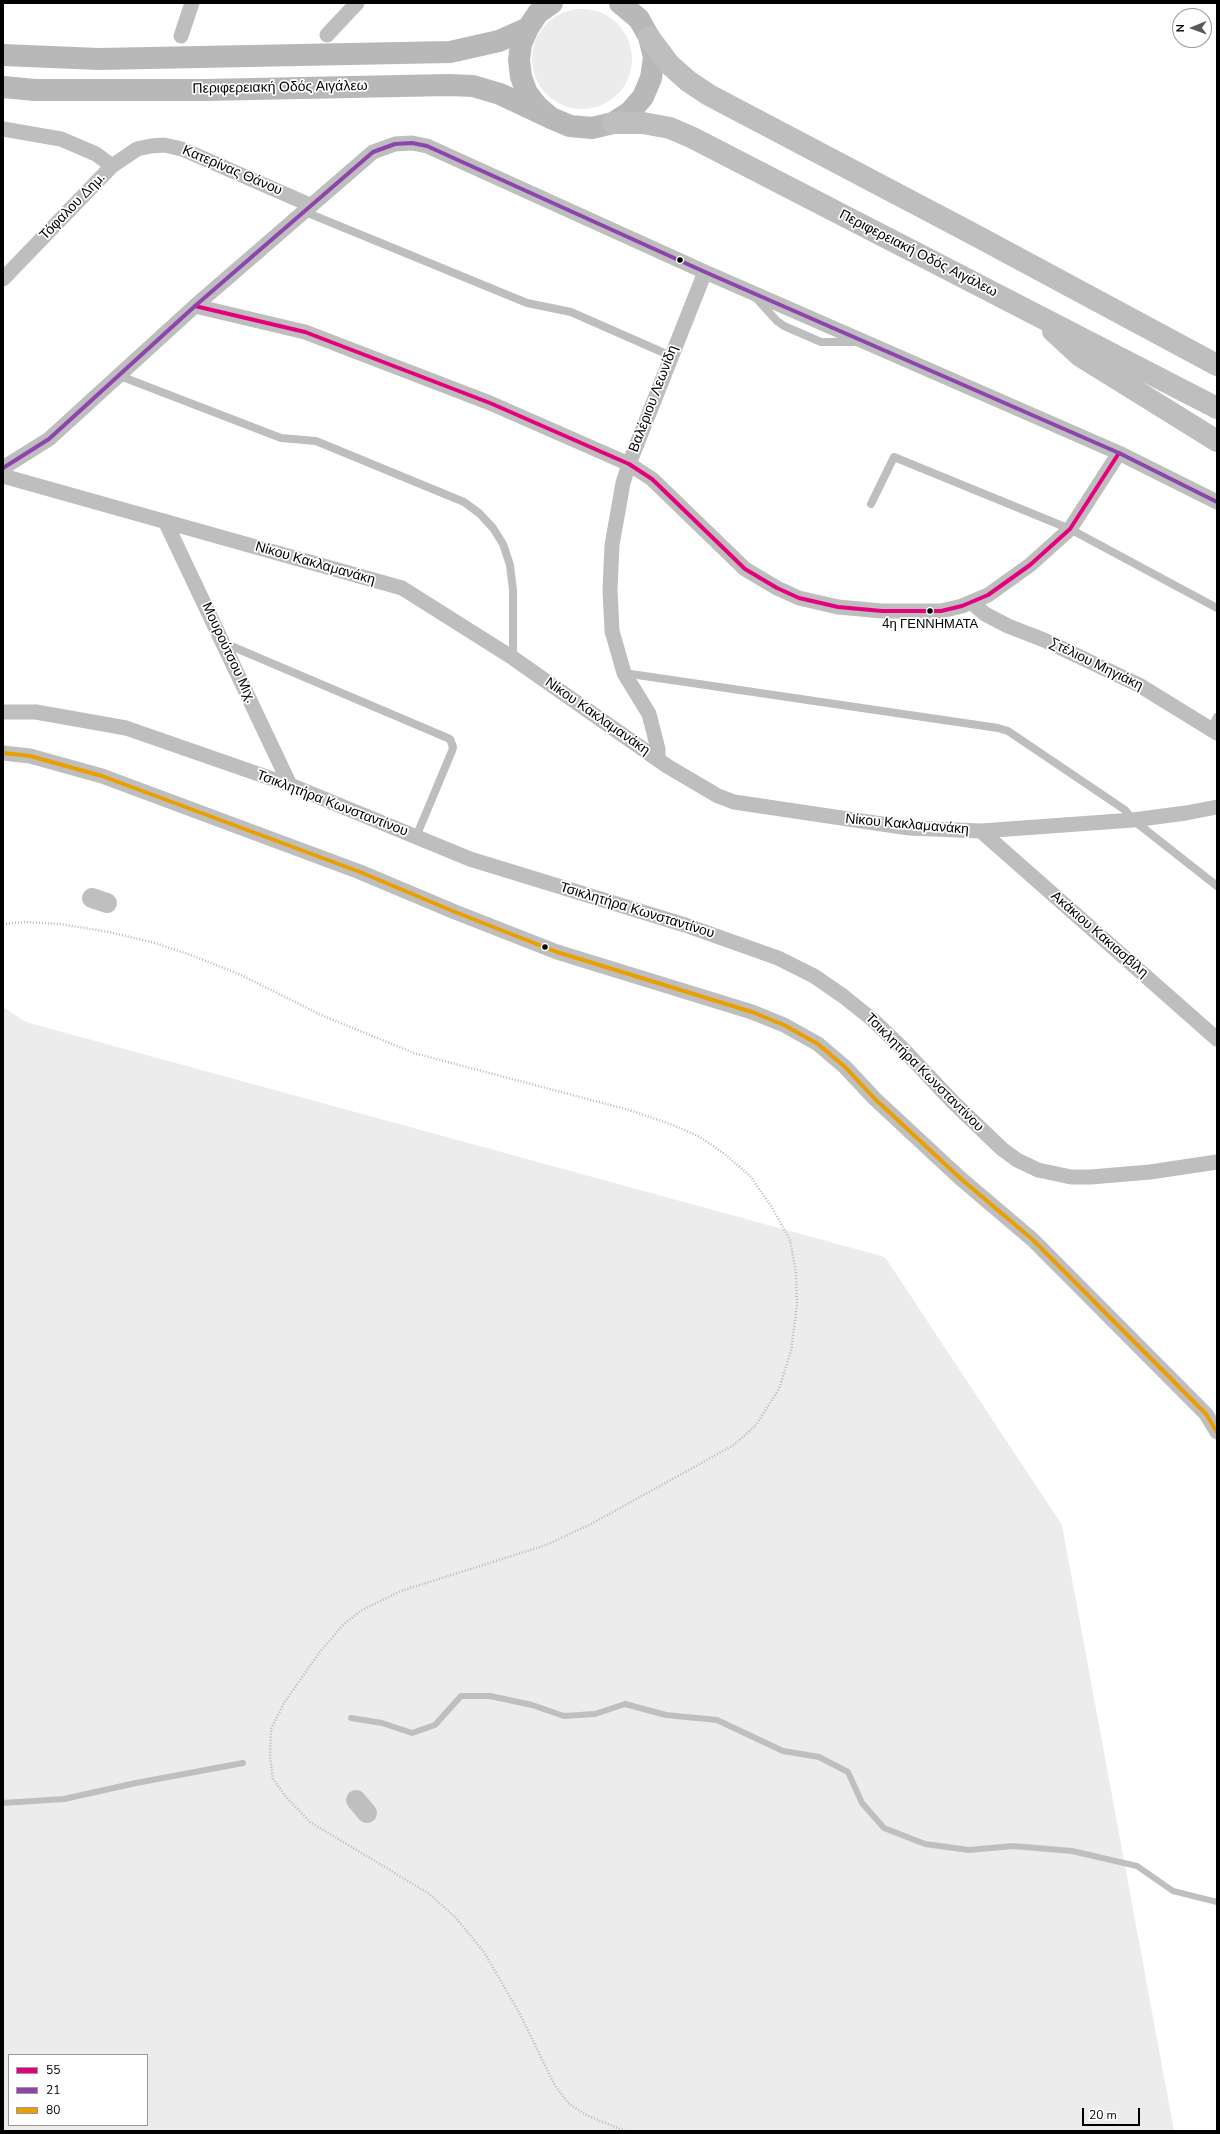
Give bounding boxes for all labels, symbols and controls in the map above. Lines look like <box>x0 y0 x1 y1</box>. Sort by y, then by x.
north arrow <box>1172 8 1212 48</box>
text: N <box>1173 24 1188 32</box>
street label: Περιφερειακή Οδός Αιγάλεω <box>192 78 368 98</box>
street label: Κατερίνας Θάνου <box>179 142 285 200</box>
street label: Τόφαλου Δημ. <box>37 170 109 244</box>
street label: Περιφερειακή Οδός Αιγάλεω <box>836 207 1000 301</box>
unlabelled marker <box>675 255 685 265</box>
street label: Βαλέριου Λεωνίδη <box>626 343 682 455</box>
street label: Νίκου Κακλαμανάκη <box>253 539 377 589</box>
street label: Μουρούτσου Μιχ. <box>197 600 259 706</box>
marker: 4η ΓΕΝΝΗΜΑΤΑ <box>925 606 935 616</box>
place label: 4η ΓΕΝΝΗΜΑΤΑ <box>882 617 978 633</box>
street label: Στέλιου Μηγιάκη <box>1047 635 1145 695</box>
street label: Νίκου Κακλαμανάκη <box>541 675 653 759</box>
street label: Τσικλητήρα Κωνσταντίνου <box>254 767 410 841</box>
street label: Νίκου Κακλαμανάκη <box>844 811 970 839</box>
street label: Τσικλητήρα Κωνσταντίνου <box>558 879 716 943</box>
street label: Ακάκιου Κακιασβίλη <box>1047 888 1151 982</box>
unlabelled marker <box>540 942 550 952</box>
street label: Τσικλητήρα Κωνσταντίνου <box>861 1010 987 1136</box>
legend <box>8 2054 148 2126</box>
text: 55 <box>46 2062 60 2078</box>
text: 21 <box>46 2082 60 2098</box>
scale bar <box>1084 2100 1142 2126</box>
text: 80 <box>46 2102 60 2118</box>
text: 20 m <box>1089 2107 1117 2123</box>

